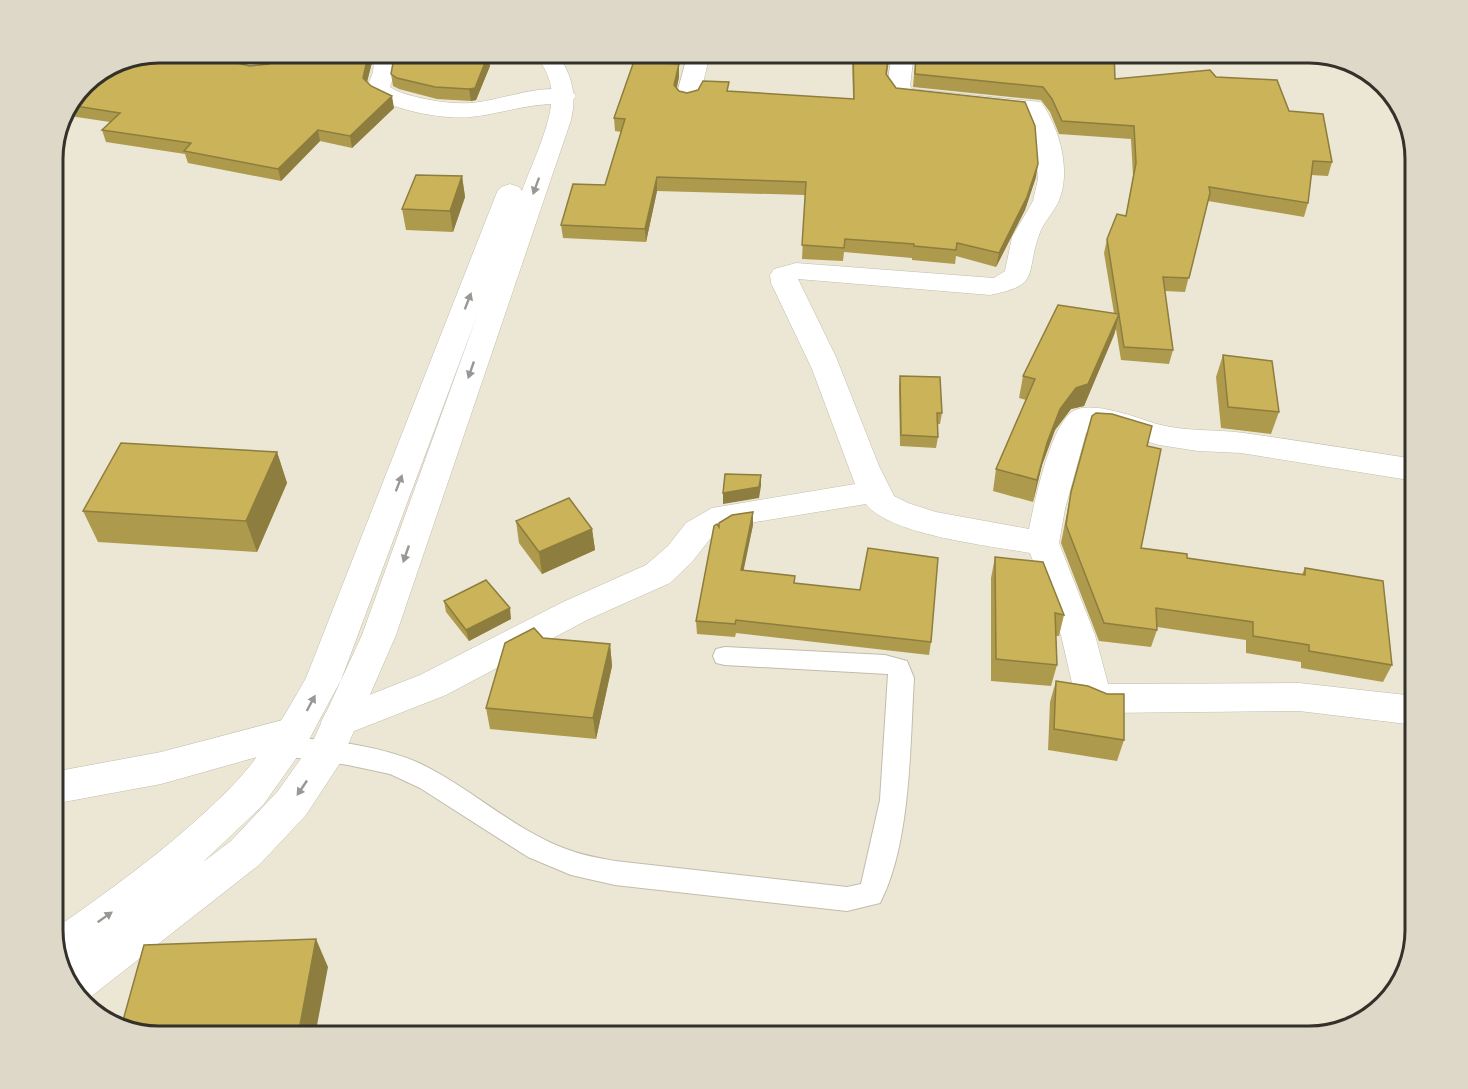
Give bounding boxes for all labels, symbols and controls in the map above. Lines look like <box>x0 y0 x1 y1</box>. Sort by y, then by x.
one-way arrow <box>530 177 540 195</box>
one-way arrow <box>464 292 473 310</box>
one-way arrow <box>466 361 476 379</box>
one-way arrow <box>394 474 404 492</box>
one-way arrow <box>401 545 411 563</box>
one-way arrow <box>306 694 316 712</box>
one-way arrow <box>296 780 308 796</box>
one-way arrow <box>96 911 112 923</box>

